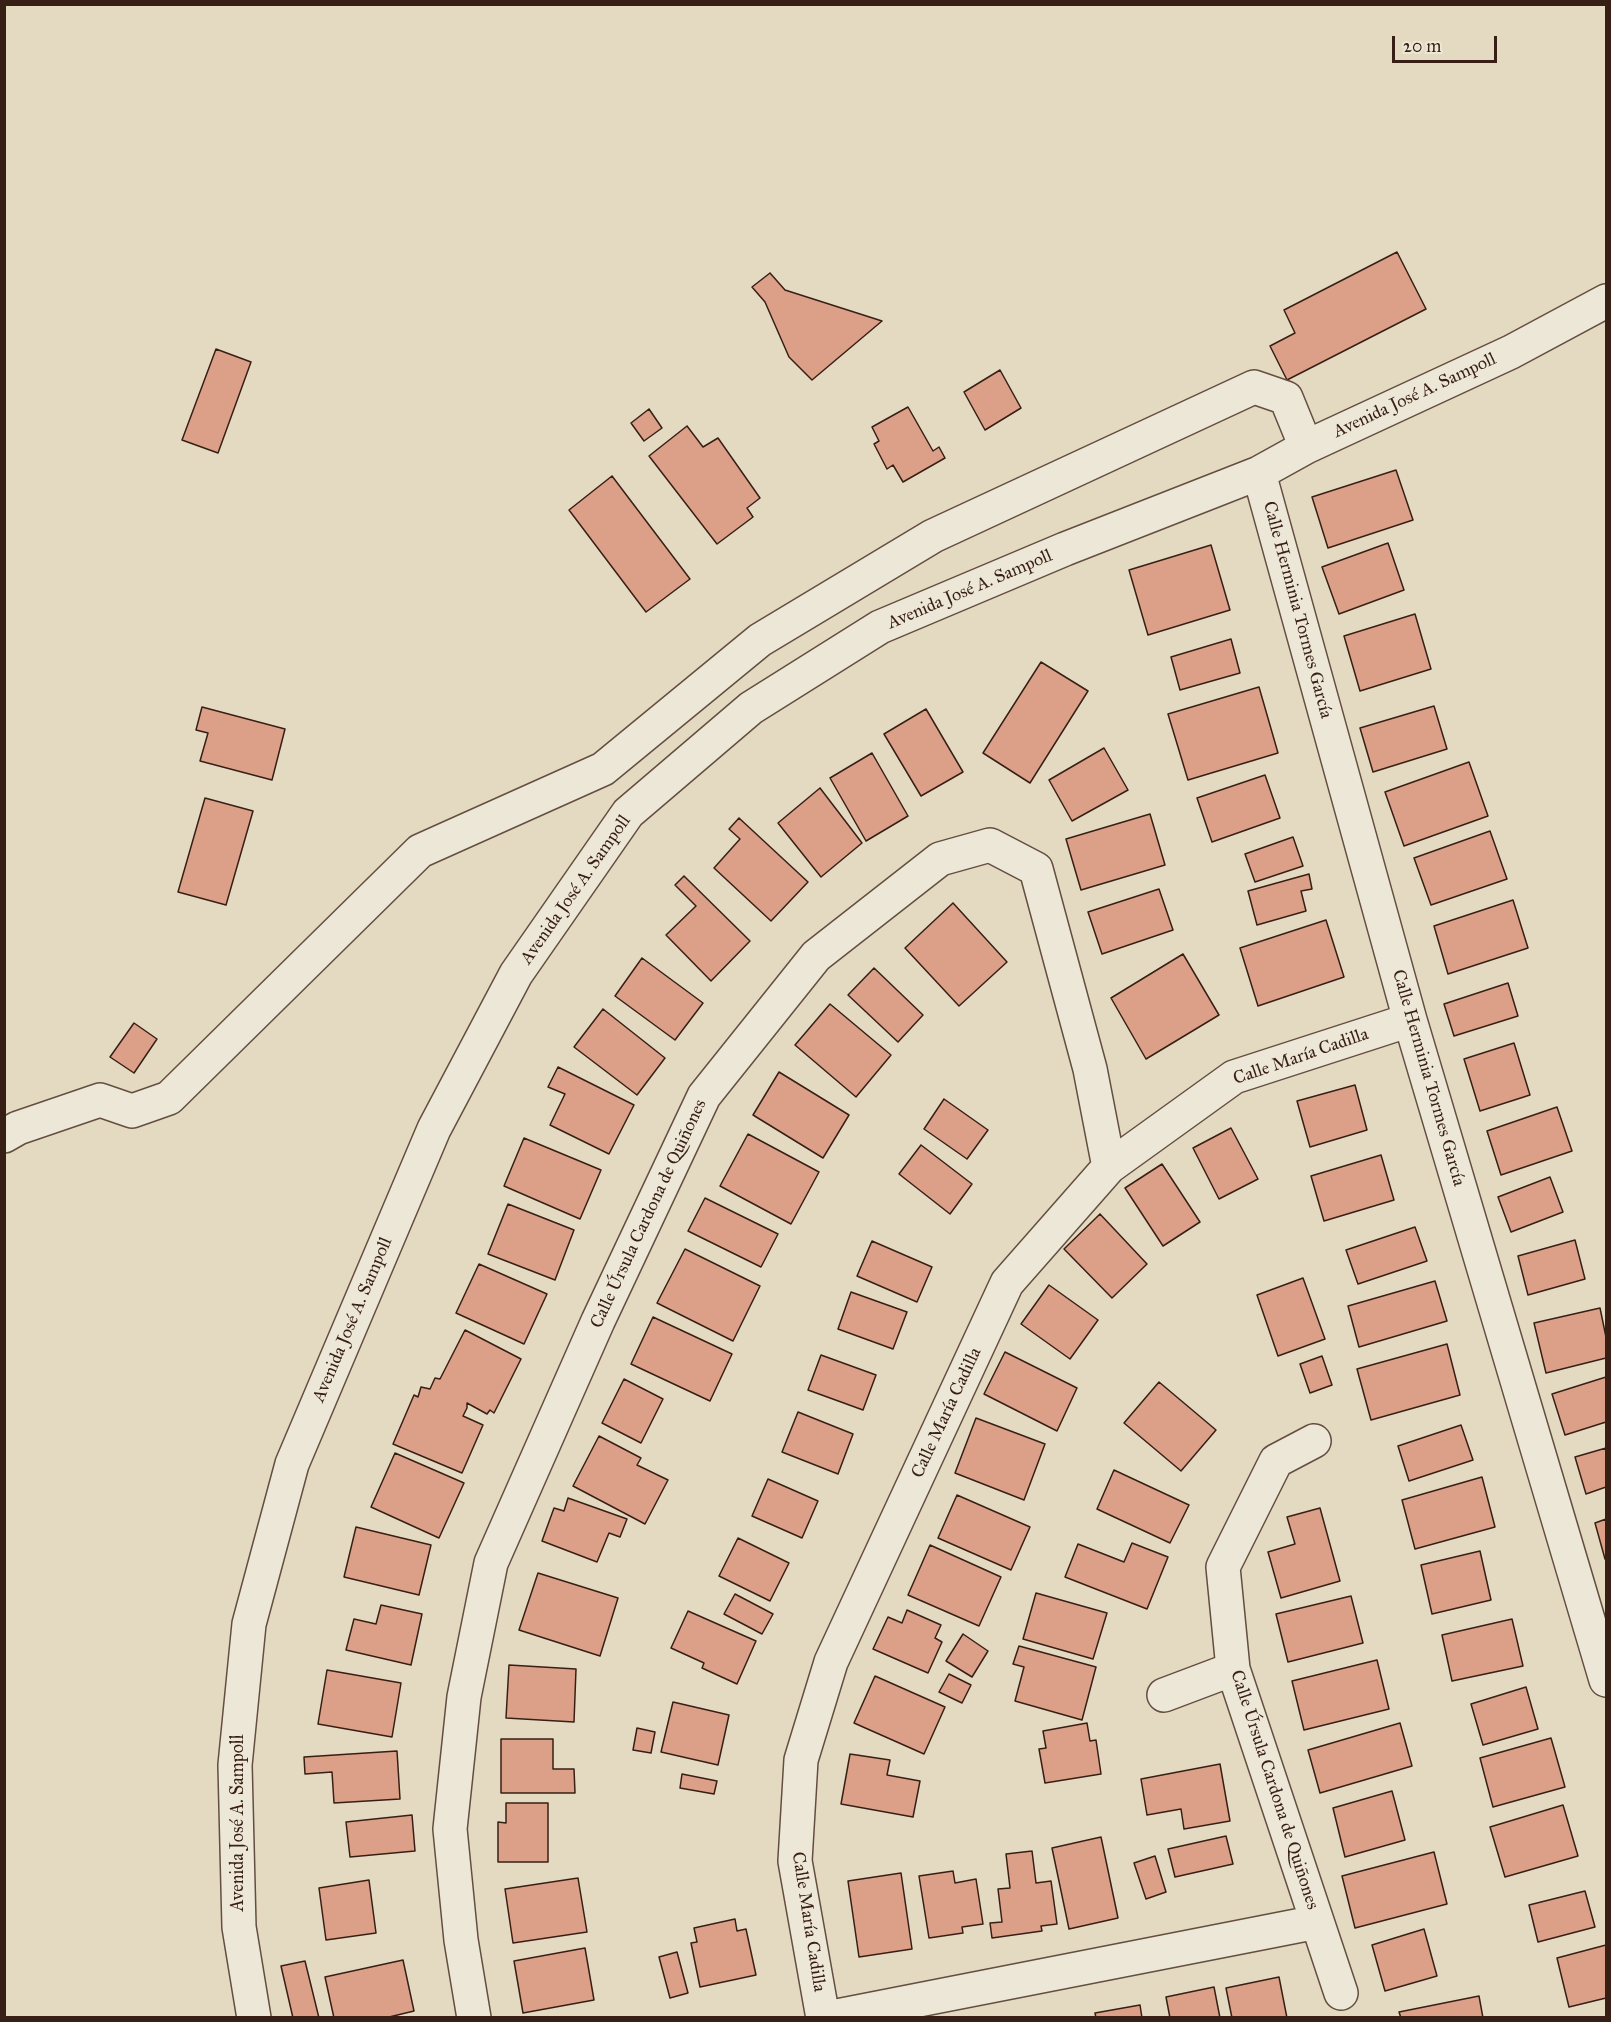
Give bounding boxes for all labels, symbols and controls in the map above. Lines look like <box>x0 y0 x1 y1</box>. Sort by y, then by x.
scale bar <box>1395 24 1500 62</box>
text: 20 m <box>1403 35 1441 57</box>
street label: Avenida José A. Sampoll <box>1330 349 1500 443</box>
street label: Calle Herminia Tormes García <box>1258 499 1336 721</box>
street label: Avenida José A. Sampoll <box>884 545 1056 635</box>
street label: Avenida José A. Sampoll <box>516 811 636 969</box>
street label: Calle Herminia Tormes García <box>1387 967 1469 1189</box>
street label: Calle María Cadilla <box>1231 1024 1371 1090</box>
street label: Calle Úrsula Cardona de Quiñones <box>586 1096 712 1332</box>
street label: Avenida José A. Sampoll <box>308 1234 398 1406</box>
street label: Calle María Cadilla <box>907 1344 987 1482</box>
street label: Calle Úrsula Cardona de Quiñones <box>1225 1668 1323 1912</box>
street label: Avenida José A. Sampoll <box>228 1734 250 1912</box>
street label: Calle María Cadilla <box>786 1850 830 1994</box>

